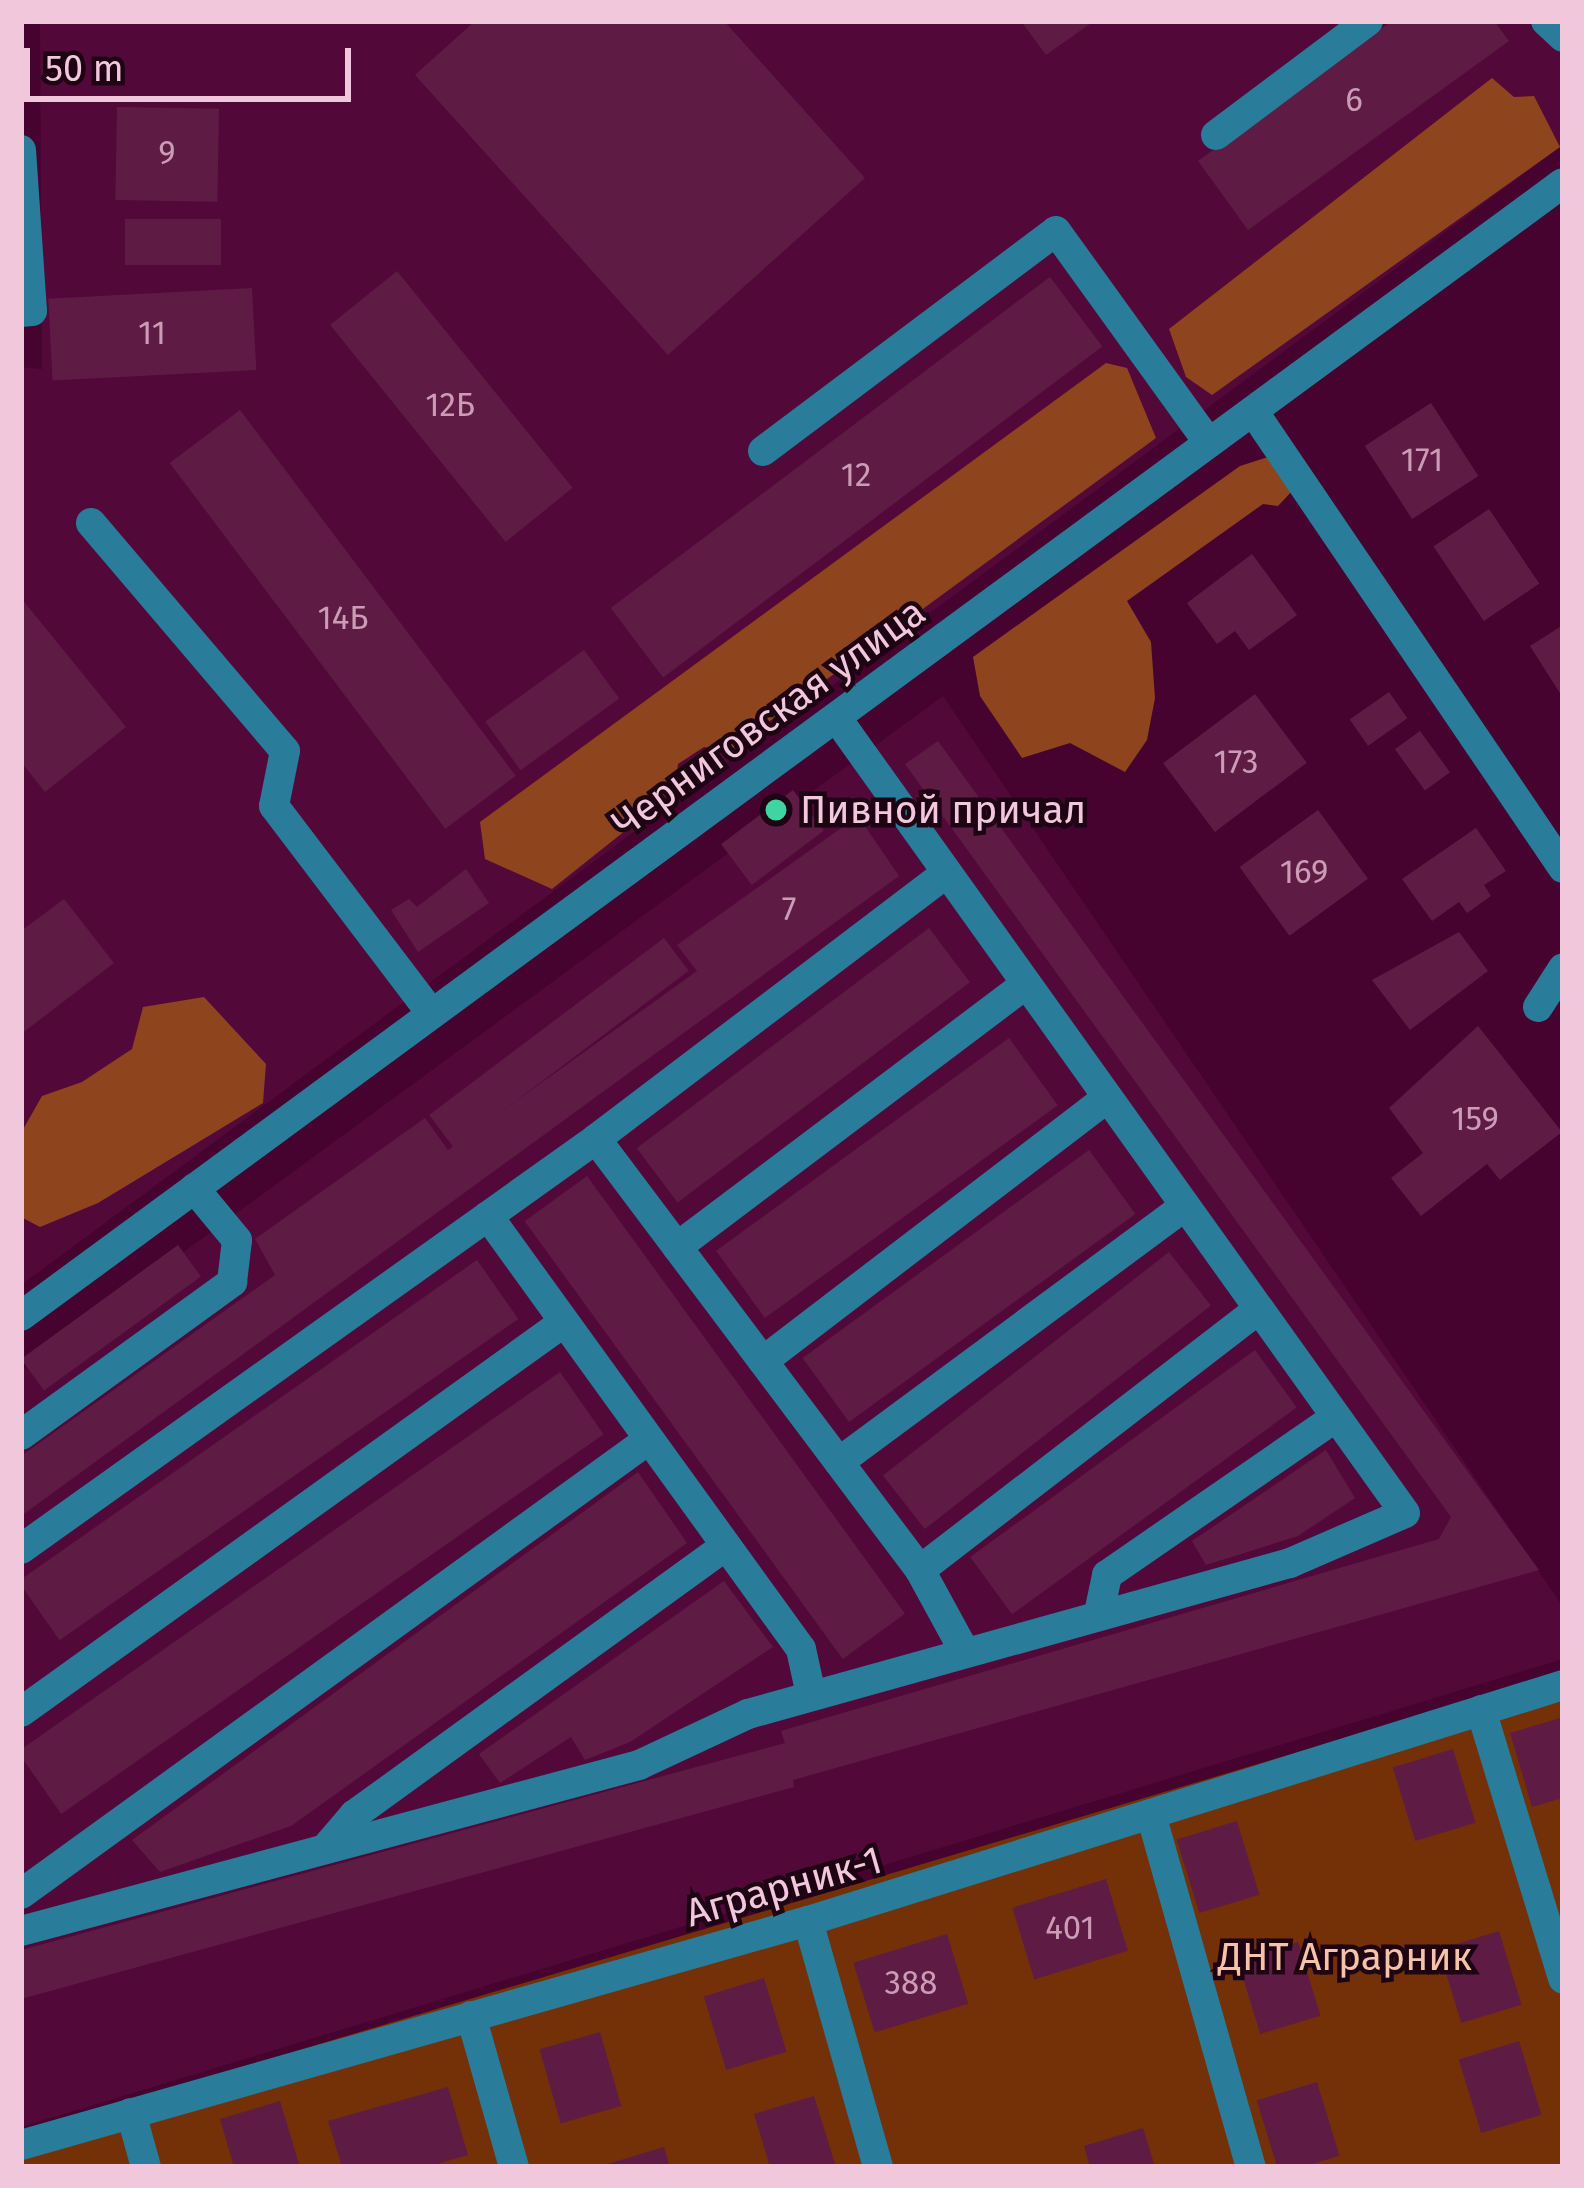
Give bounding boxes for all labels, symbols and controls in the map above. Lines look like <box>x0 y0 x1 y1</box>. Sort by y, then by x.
scale bar <box>30 24 357 98</box>
text: 50 m <box>45 47 124 91</box>
house number: 6 <box>1345 81 1363 121</box>
house number: 9 <box>158 134 176 174</box>
house number: 11 <box>138 314 166 354</box>
house number: 12Б <box>425 386 475 426</box>
house number: 171 <box>1401 441 1443 481</box>
house number: 12 <box>841 456 871 496</box>
street label: Черниговская улица <box>603 589 935 847</box>
house number: 14Б <box>318 599 368 639</box>
house number: 173 <box>1213 743 1259 783</box>
place label: Пивной причал <box>800 787 1086 833</box>
marker: Пивной причал <box>763 797 789 823</box>
house number: 169 <box>1280 853 1328 893</box>
house number: 7 <box>782 890 796 930</box>
house number: 159 <box>1451 1100 1499 1140</box>
street label: Аграрник-1 <box>681 1837 887 1937</box>
house number: 401 <box>1045 1909 1095 1949</box>
park label: ДНТ Аграрник <box>1218 1934 1472 1980</box>
house number: 388 <box>885 1964 937 2004</box>

